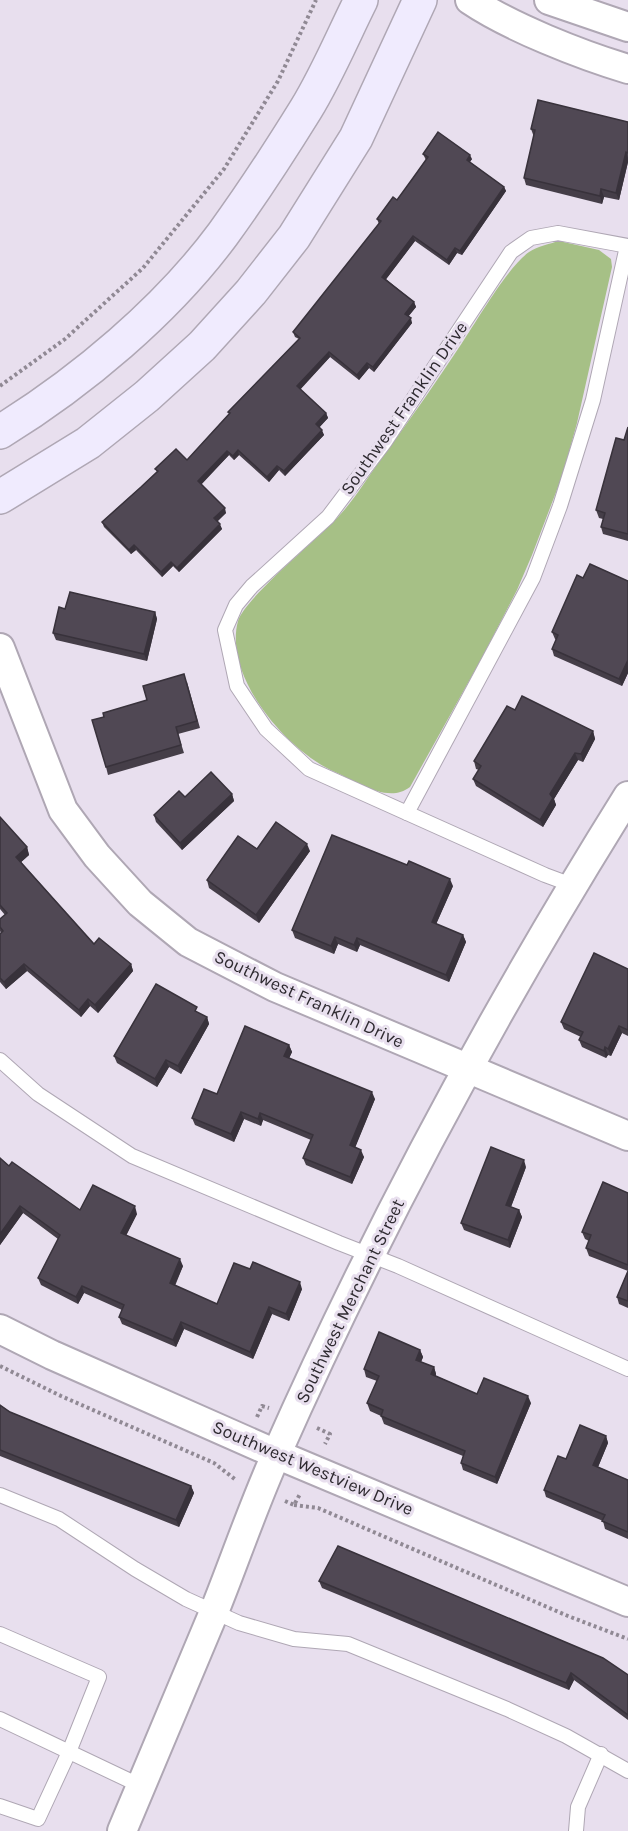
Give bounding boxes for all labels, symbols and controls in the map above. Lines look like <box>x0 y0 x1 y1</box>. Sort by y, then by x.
street label: Southwest Franklin Drive <box>336 317 472 499</box>
street label: Southwest Franklin Drive <box>211 945 407 1053</box>
street label: Southwest Merchant Street <box>291 1195 409 1407</box>
street label: Southwest Westview Drive <box>209 1416 417 1520</box>

